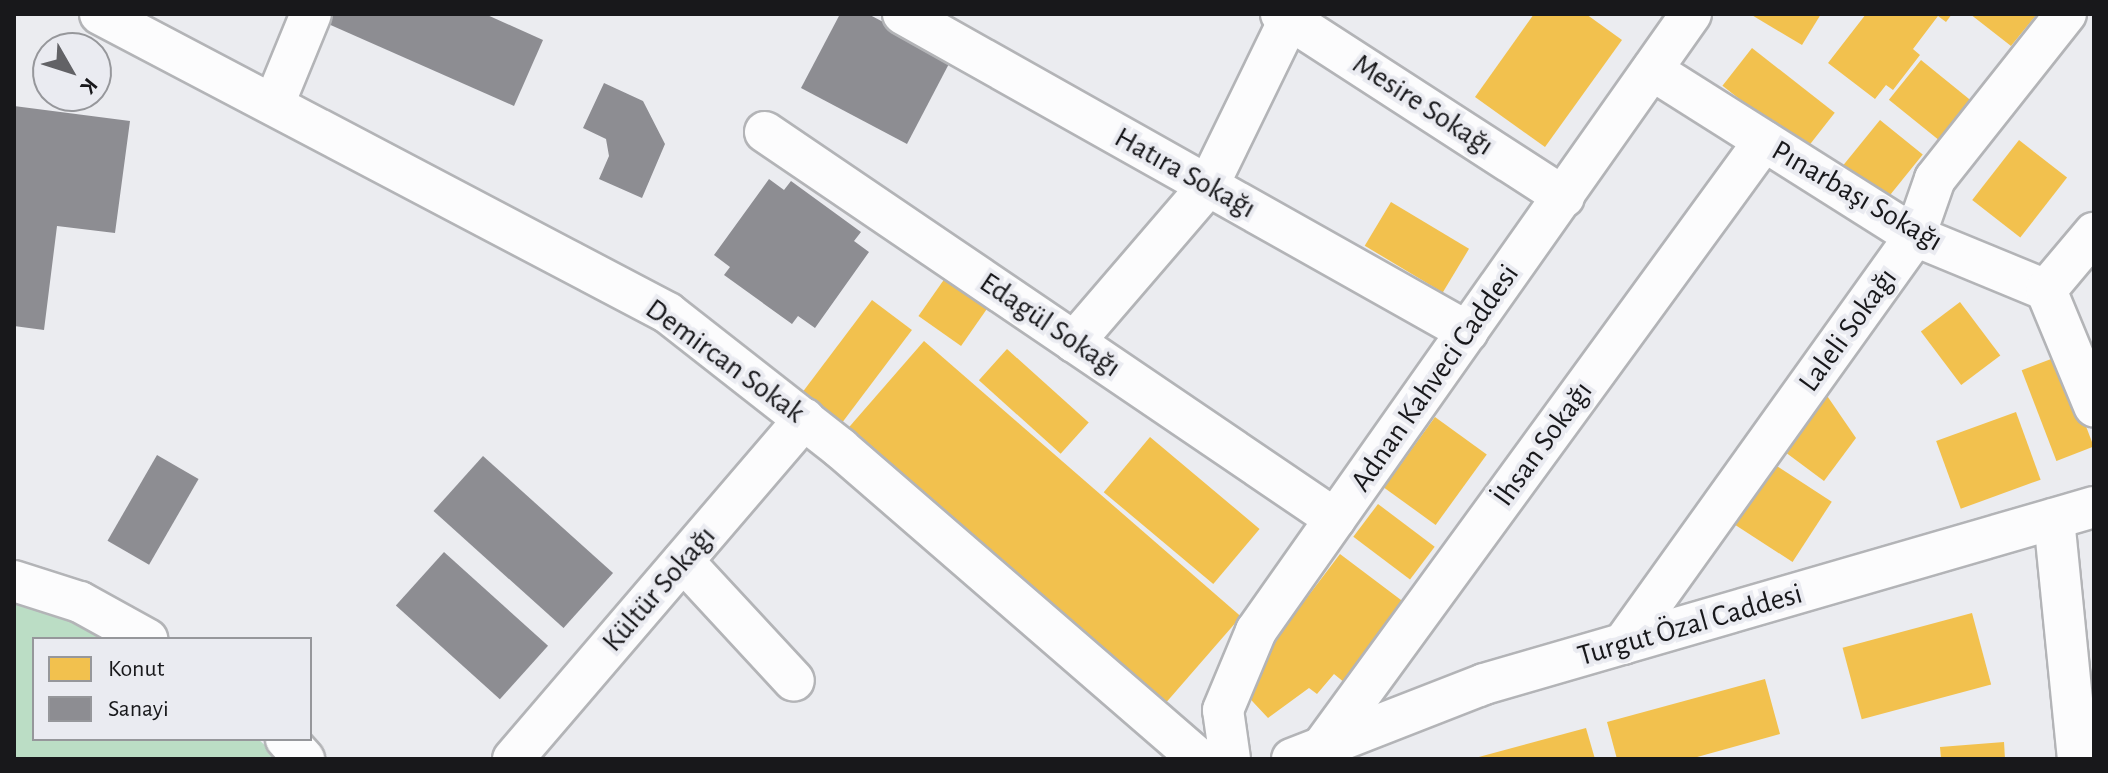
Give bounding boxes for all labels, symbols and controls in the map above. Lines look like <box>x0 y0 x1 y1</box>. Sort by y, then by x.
north arrow <box>32 32 112 112</box>
street label: Mesire Sokağı <box>1346 46 1500 164</box>
text: K <box>77 74 102 98</box>
street label: Hatıra Sokağı <box>1108 119 1262 227</box>
street label: Pınarbaşı Sokağı <box>1765 133 1949 259</box>
street label: Adnan Kahveci Caddesi <box>1343 257 1527 499</box>
street label: Laleli Sokağı <box>1791 261 1905 399</box>
street label: Edagül Sokağı <box>973 265 1127 385</box>
street label: Demircan Sokak <box>638 291 812 431</box>
street label: İhsan Sokağı <box>1486 374 1600 514</box>
street label: Kültür Sokağı <box>595 519 723 659</box>
street label: Turgut Özal Caddesi <box>1574 576 1806 674</box>
legend <box>32 637 312 741</box>
text: Konut <box>108 657 164 681</box>
text: Sanayi <box>108 697 169 721</box>

